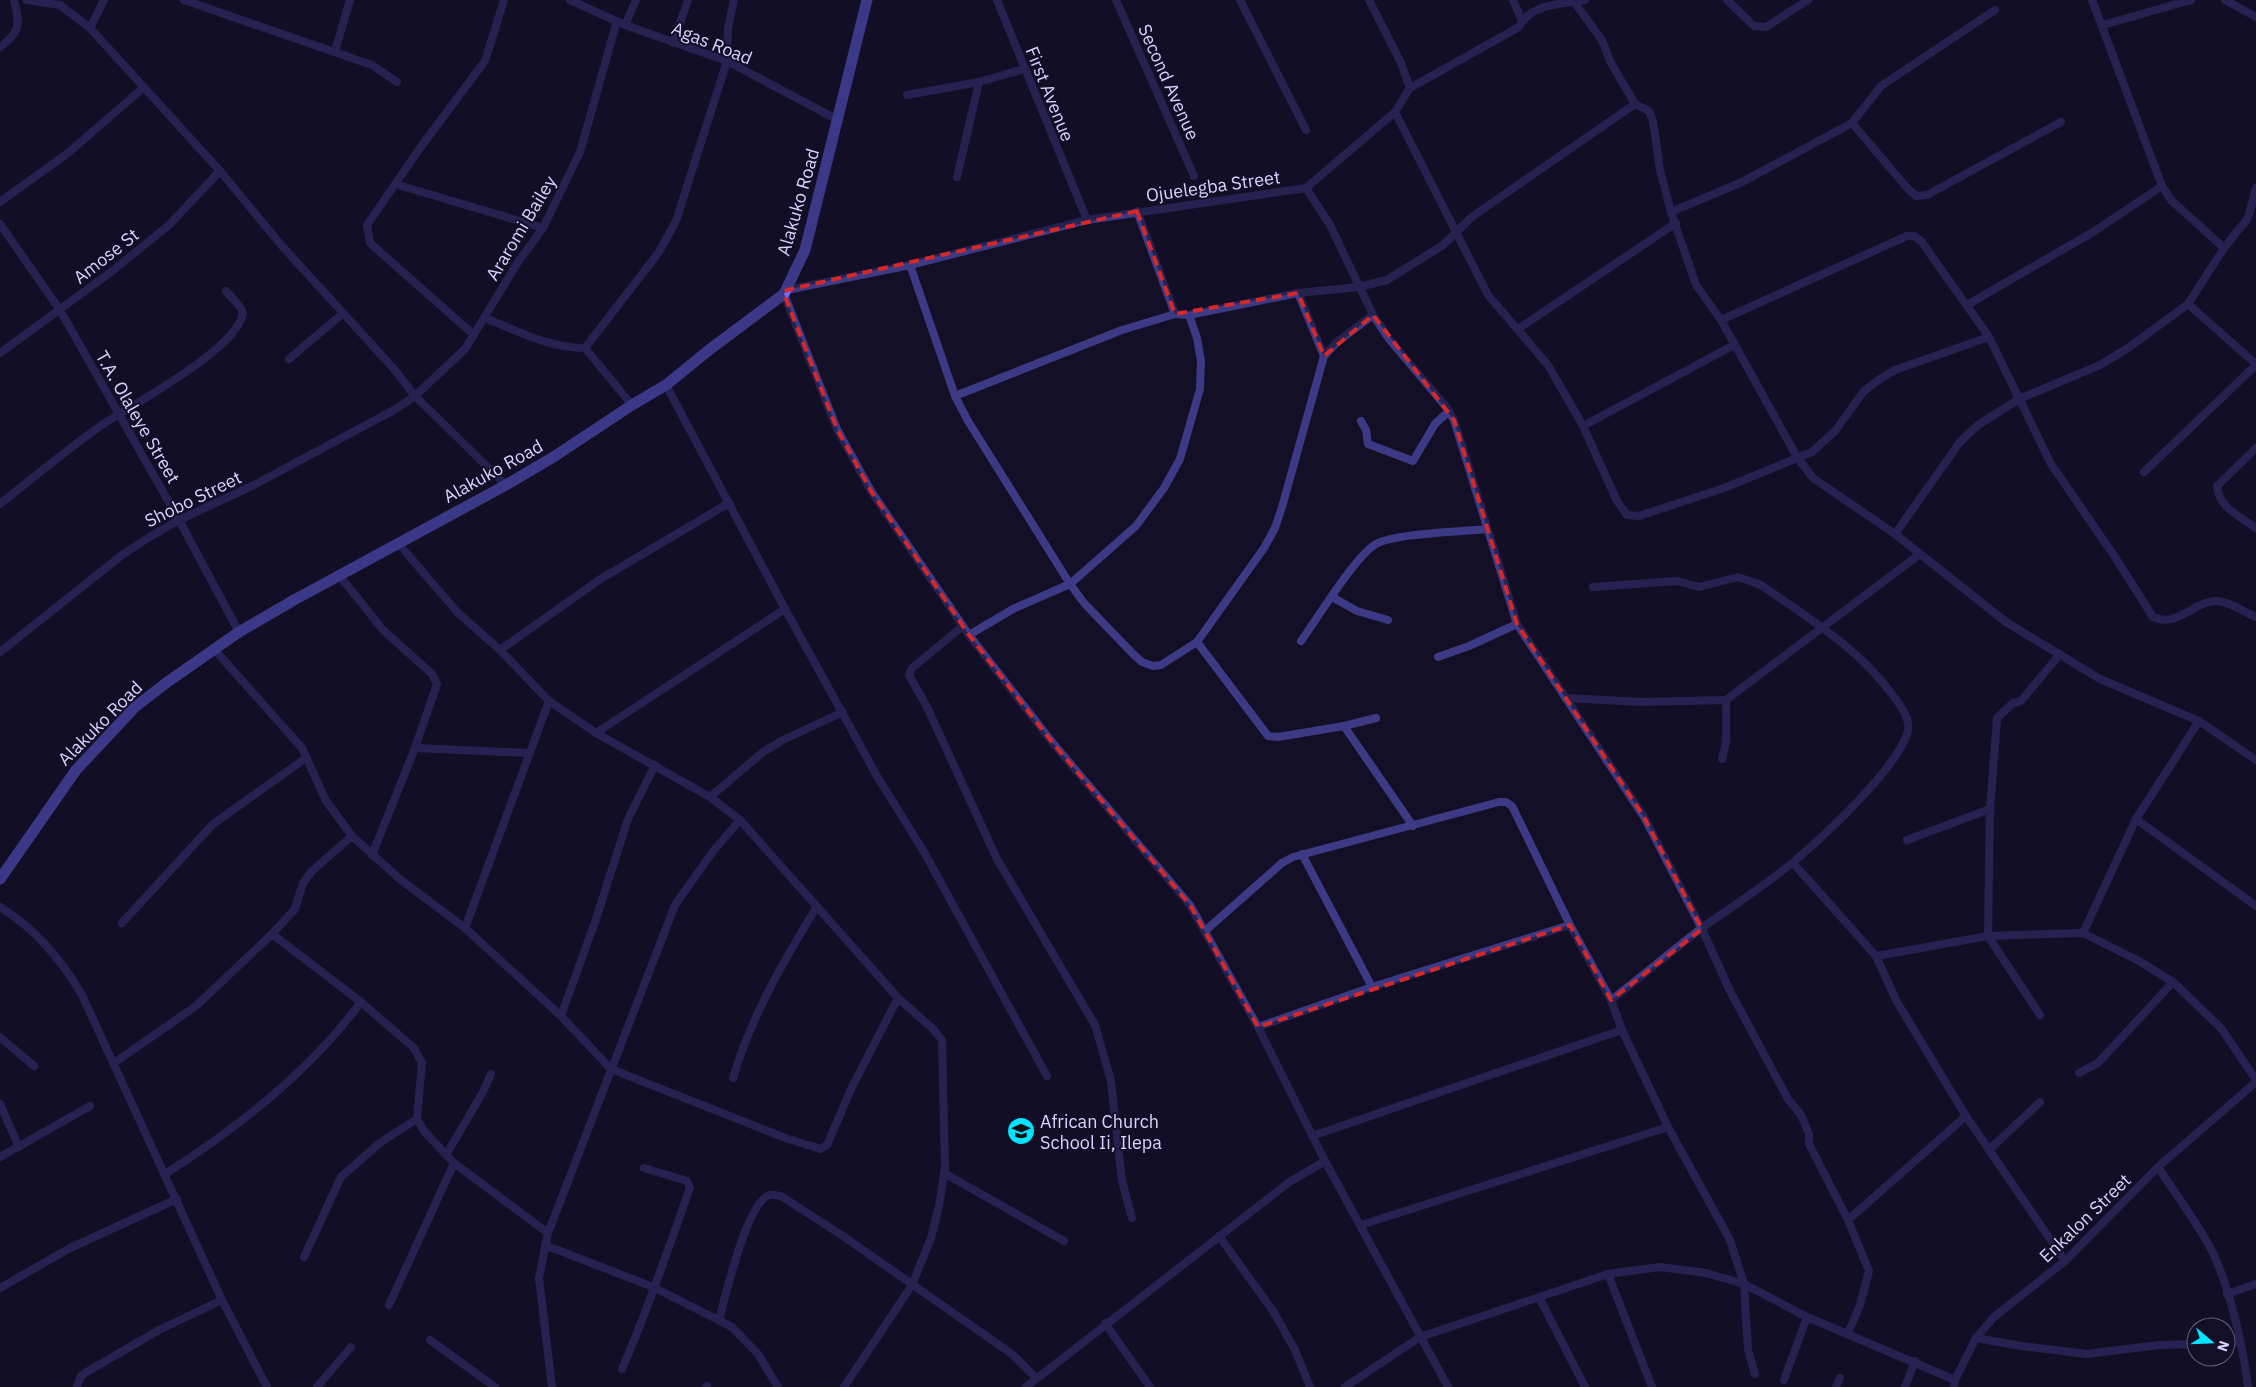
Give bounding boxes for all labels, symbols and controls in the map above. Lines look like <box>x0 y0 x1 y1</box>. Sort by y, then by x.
street label: Agas Road <box>668 16 756 70</box>
street label: Second Avenue <box>1133 21 1205 144</box>
street label: First Avenue <box>1021 43 1080 145</box>
street label: Alakuko Road <box>772 146 824 258</box>
street label: Ojuelegba Street <box>1144 165 1282 207</box>
street label: Araromi Bailey <box>481 171 561 285</box>
street label: Amose St <box>69 223 143 289</box>
street label: T.A. Olaleye Street <box>91 347 185 487</box>
street label: Alakuko Road <box>439 434 547 508</box>
street label: Shobo Street <box>141 466 245 532</box>
street label: Alakuko Road <box>53 676 147 770</box>
place label: African Church School Ii, Ilepa <box>1040 1110 1162 1154</box>
school or university icon: African Church School Ii, Ilepa <box>1006 1116 1036 1146</box>
street label: Enkalon Street <box>2034 1169 2136 1267</box>
north arrow <box>2186 1317 2236 1367</box>
text: N <box>2213 1339 2233 1354</box>

